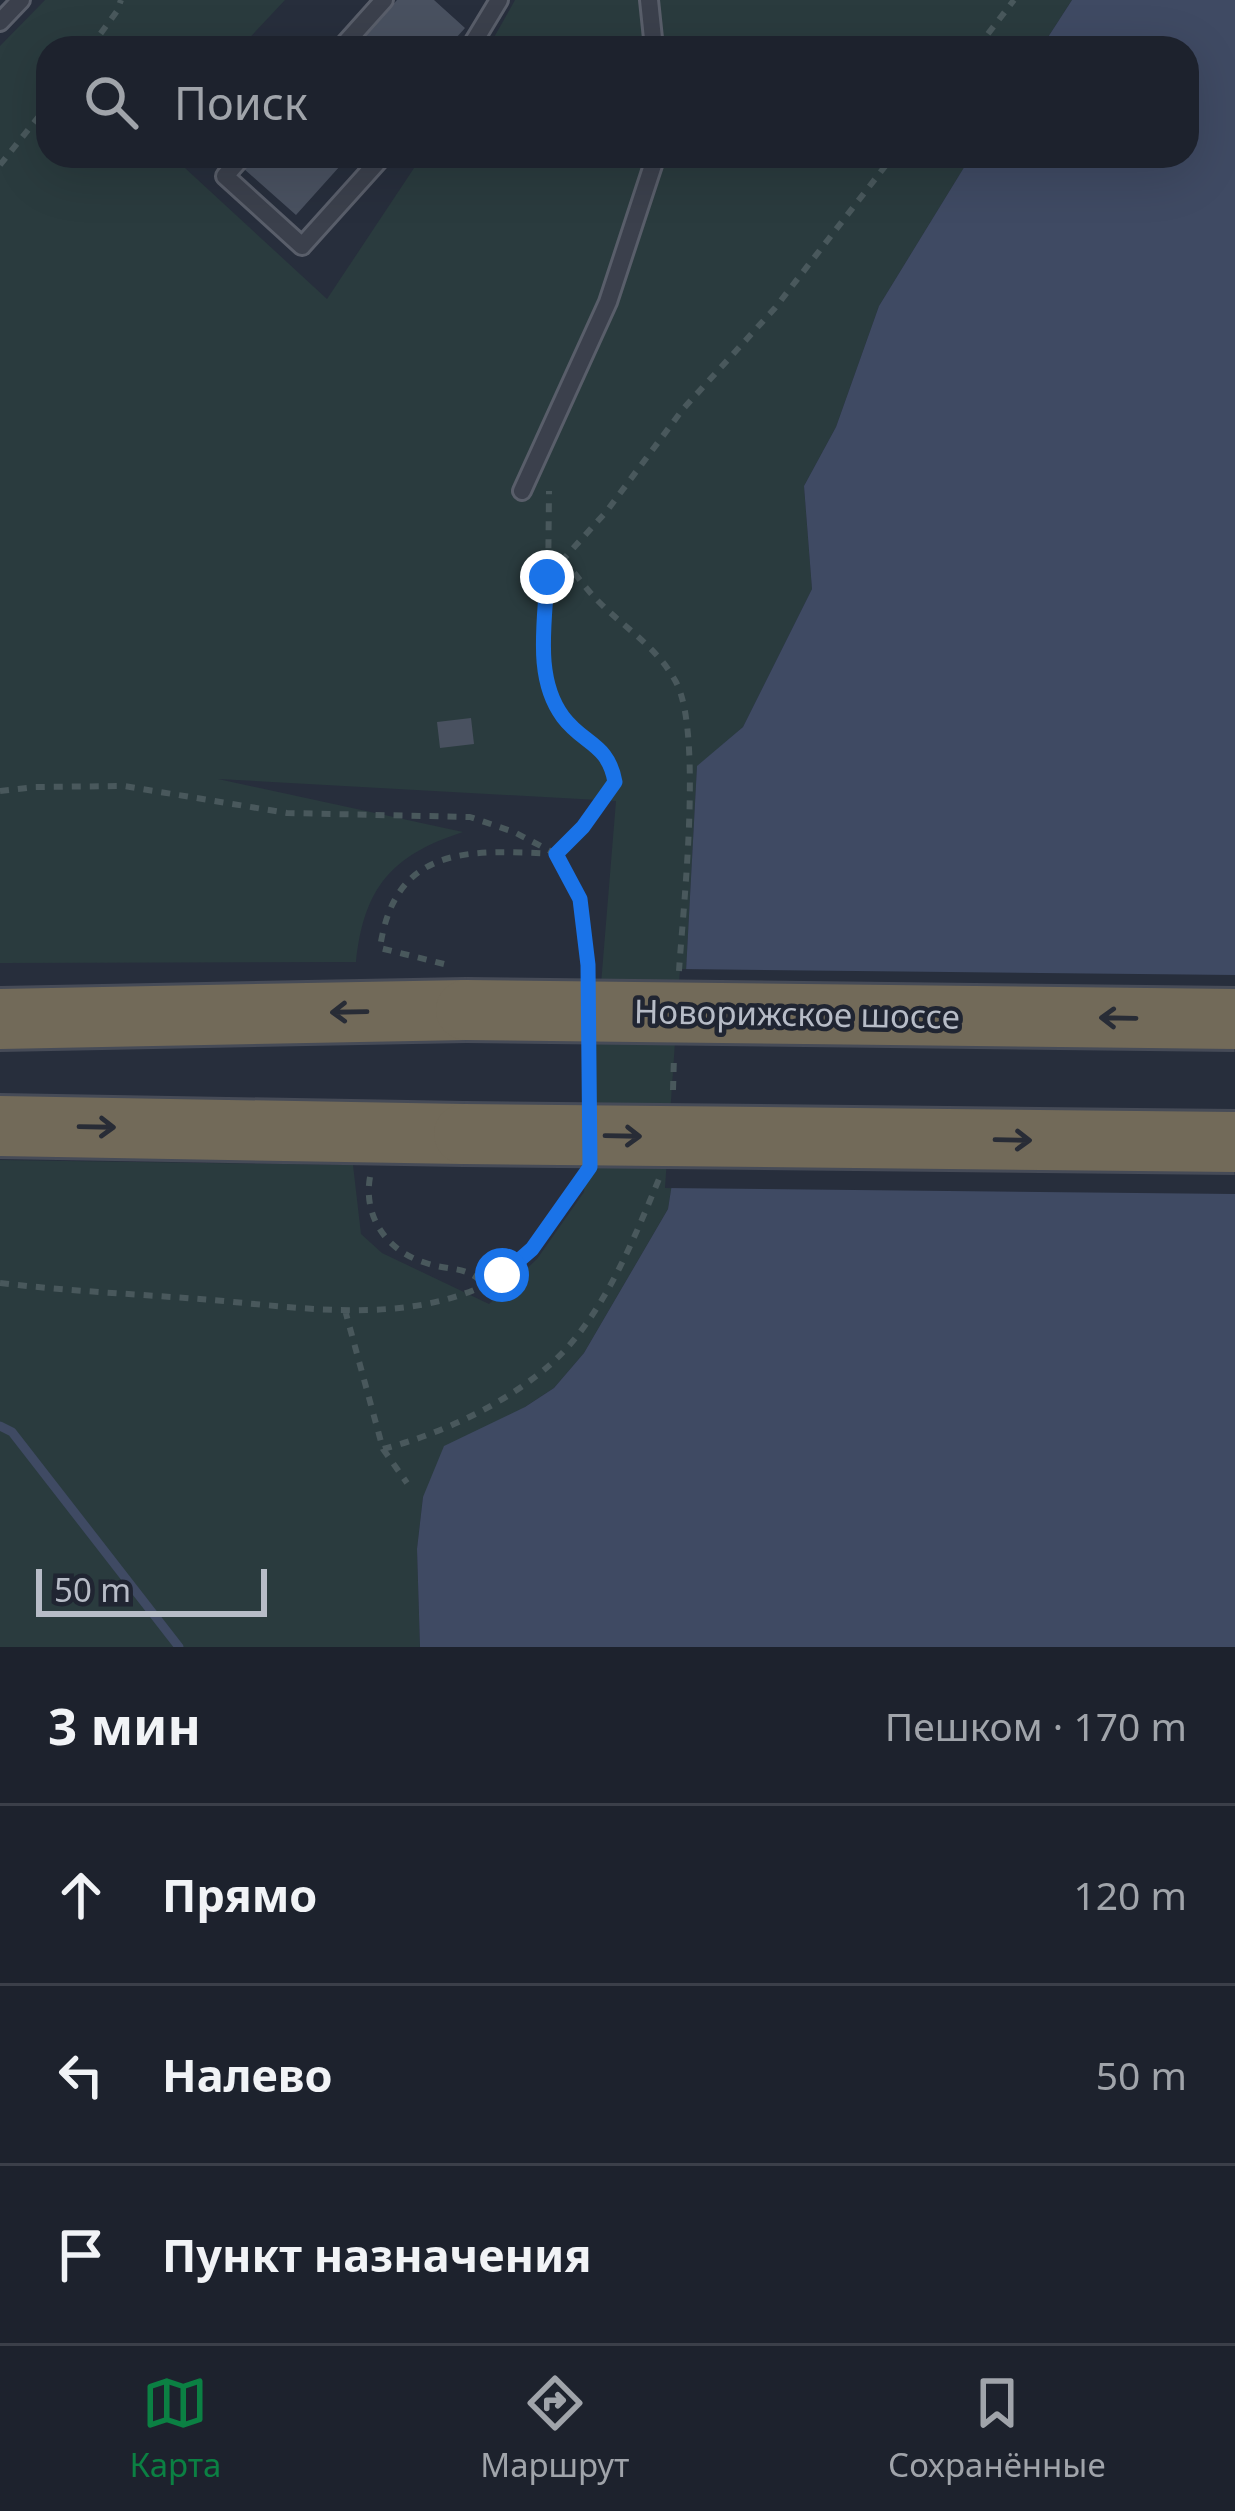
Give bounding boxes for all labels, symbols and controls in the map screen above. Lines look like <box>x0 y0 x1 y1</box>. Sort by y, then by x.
search box <box>36 36 1199 168</box>
icon: search <box>78 69 144 135</box>
text: Поиск <box>174 72 308 133</box>
route end <box>520 550 574 604</box>
street label: Новорижское шоссе <box>634 988 960 1039</box>
one-way arrow <box>330 1001 369 1024</box>
one-way arrow <box>1099 1007 1138 1029</box>
one-way arrow <box>77 1116 116 1139</box>
one-way arrow <box>603 1125 642 1147</box>
one-way arrow <box>993 1129 1032 1151</box>
route start <box>475 1248 529 1302</box>
scale bar <box>36 1563 267 1616</box>
text: 50 m <box>54 1567 131 1612</box>
text: 3 мин <box>48 1690 201 1760</box>
text: Пешком · 170 m <box>885 1699 1187 1752</box>
icon: ahead <box>48 1862 114 1928</box>
text: Прямо <box>162 1864 317 1925</box>
text: 120 m <box>1073 1868 1187 1921</box>
icon: left <box>48 2042 114 2108</box>
text: Налево <box>162 2044 333 2105</box>
text: 50 m <box>1096 2048 1187 2101</box>
icon: arrive <box>48 2222 114 2288</box>
text: Пункт назначения <box>162 2224 592 2285</box>
tab: Карта <box>129 2370 221 2487</box>
tab: Маршрут <box>480 2370 629 2487</box>
tab: Сохранённые <box>888 2370 1106 2487</box>

